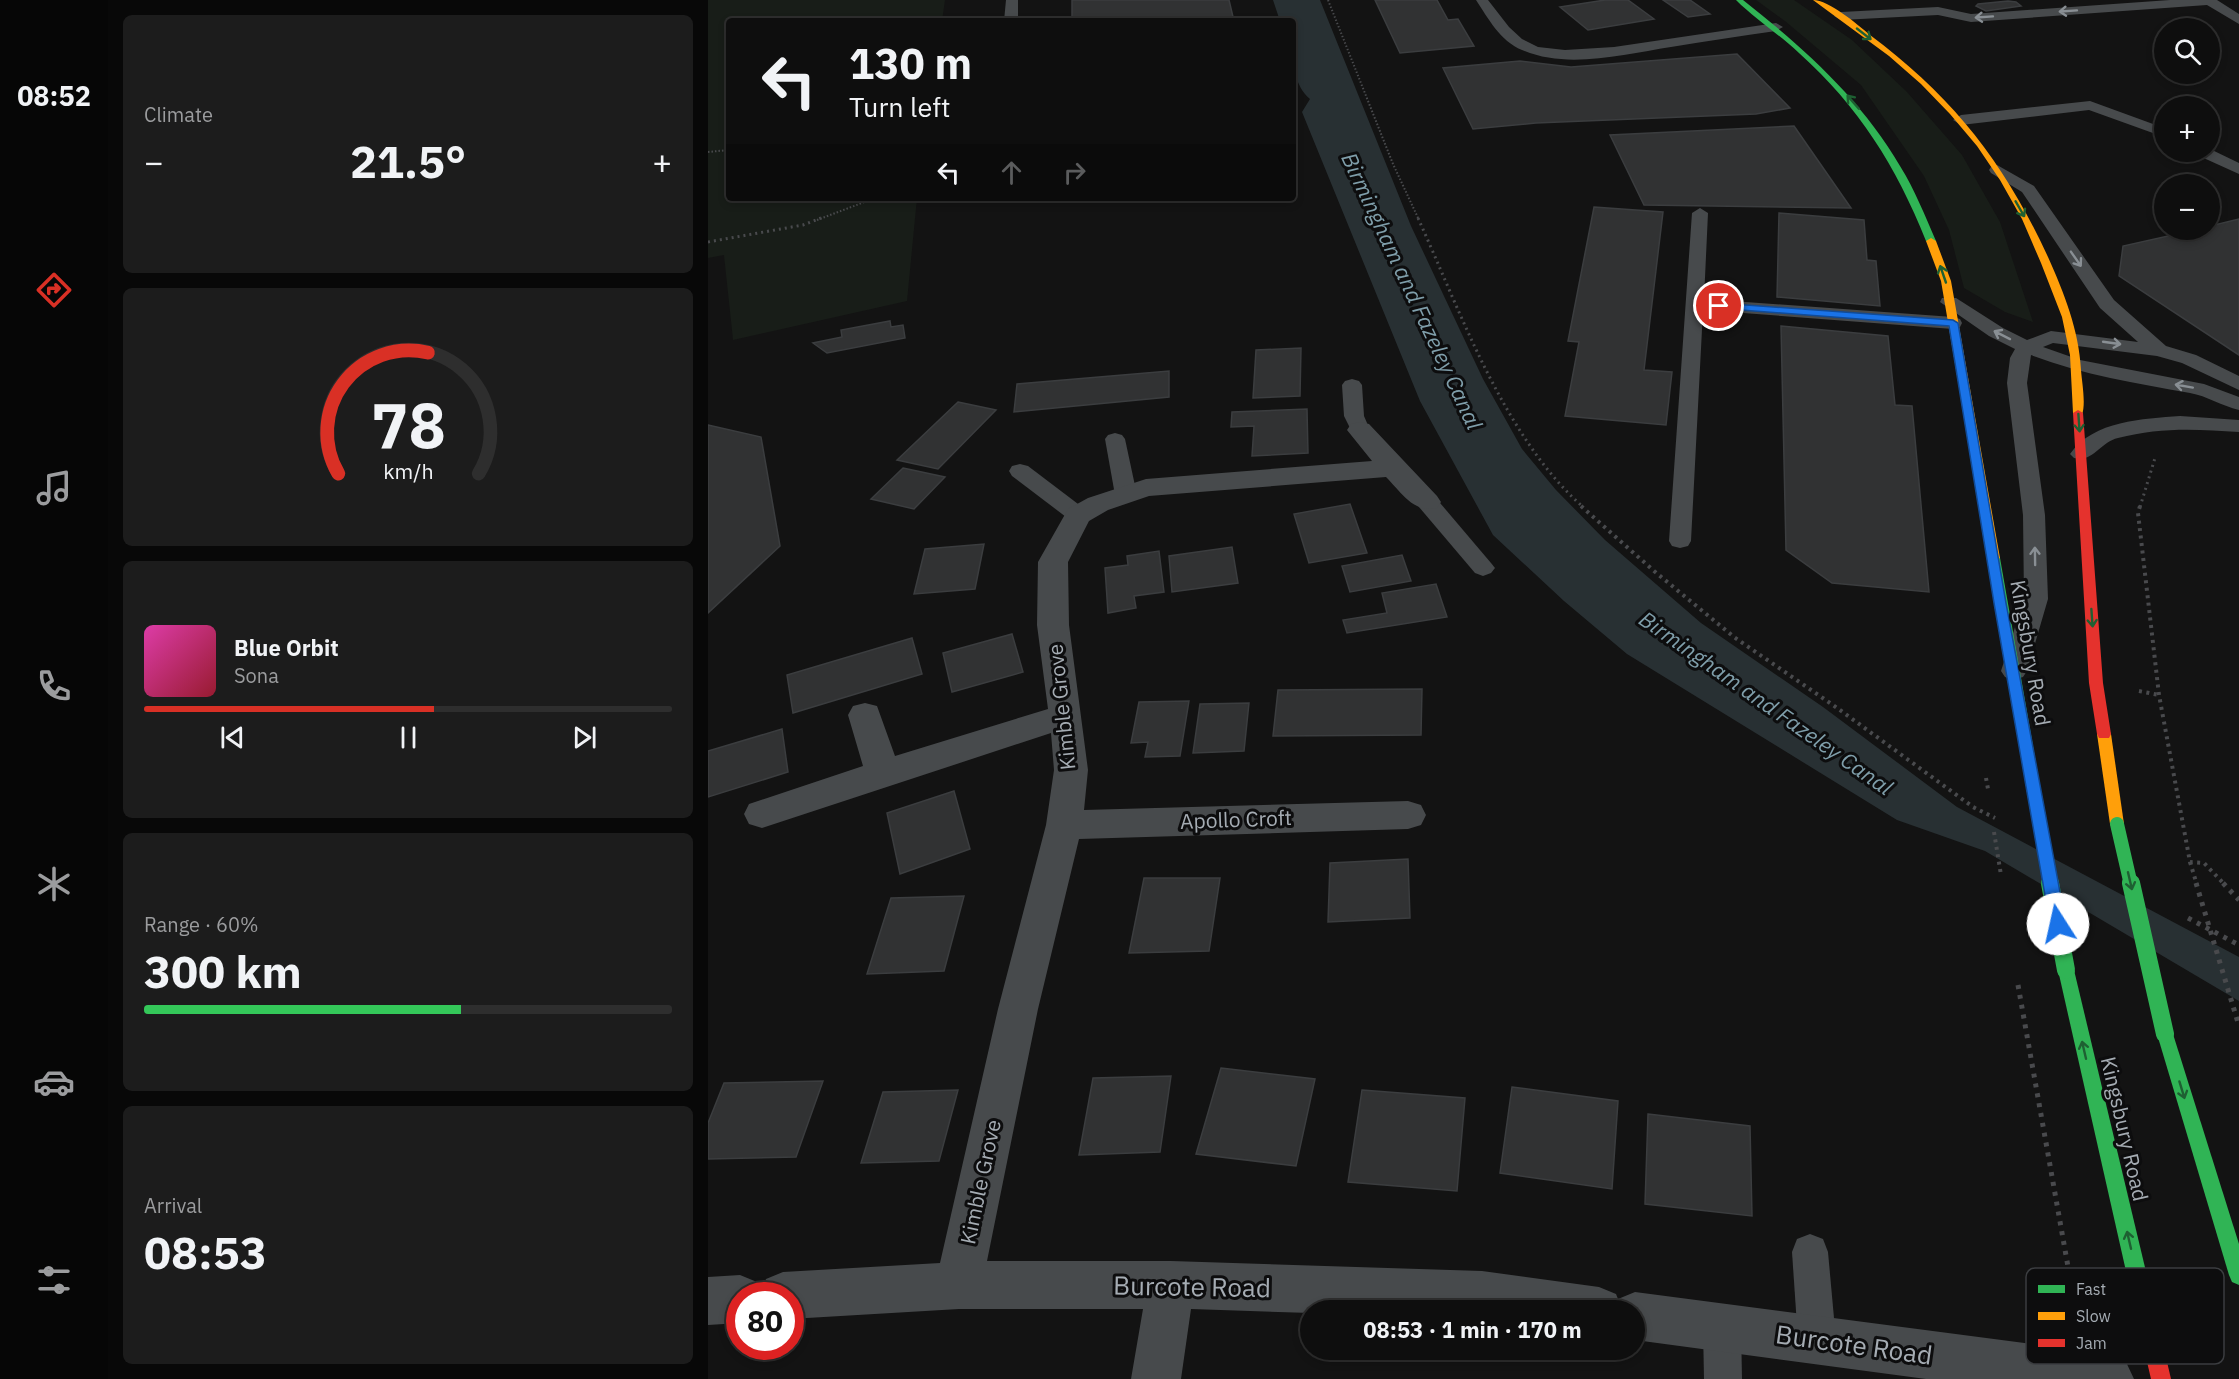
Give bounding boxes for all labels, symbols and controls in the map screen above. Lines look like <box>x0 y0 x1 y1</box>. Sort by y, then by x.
one-way arrow <box>2058 6 2078 17</box>
one-way arrow <box>1975 11 1995 22</box>
map controls <box>2154 18 2220 240</box>
button: search <box>2154 18 2220 84</box>
one-way arrow <box>1856 27 1872 40</box>
text: 130 m <box>849 36 972 91</box>
icon: left <box>750 42 828 120</box>
text: 08:52 <box>17 78 91 113</box>
text: Turn left <box>849 89 950 124</box>
one-way arrow <box>1846 95 1860 110</box>
button: + <box>2154 96 2220 162</box>
text: Climate <box>144 101 213 128</box>
text: 21.5° <box>350 132 466 190</box>
text: − <box>144 140 164 183</box>
text: + <box>652 140 672 183</box>
water label: Birmingham and Fazeley Canal <box>1335 147 1490 434</box>
icon: left <box>932 156 965 189</box>
icon: ahead <box>995 156 1028 189</box>
icon: right <box>1058 156 1091 189</box>
button: − <box>2154 174 2220 240</box>
one-way arrow <box>2014 200 2026 217</box>
one-way arrow <box>2070 251 2082 267</box>
one-way arrow <box>1936 265 1947 284</box>
icon: directions <box>33 269 75 311</box>
pin <box>1693 280 1744 331</box>
icon: arrive <box>1702 289 1735 322</box>
one-way arrow <box>1993 329 2011 340</box>
one-way arrow <box>2101 338 2121 349</box>
one-way arrow <box>2174 380 2194 391</box>
text: 78 <box>371 384 445 465</box>
one-way arrow <box>2074 413 2085 433</box>
text: km/h <box>383 457 433 485</box>
icon: music <box>33 467 75 509</box>
one-way arrow <box>2029 547 2041 567</box>
street label: Kingsbury Road <box>2004 578 2058 728</box>
water label: Birmingham and Fazeley Canal <box>1634 604 1899 801</box>
one-way arrow <box>2087 607 2098 627</box>
text: Blue Orbit <box>234 633 339 662</box>
street label: Kimble Grove <box>1040 643 1082 772</box>
text: Sona <box>234 662 279 689</box>
icon: phone <box>33 665 75 707</box>
icon: previous <box>216 721 249 754</box>
icon: pause <box>392 721 425 754</box>
icon: next <box>568 721 601 754</box>
street label: Apollo Croft <box>1180 803 1292 835</box>
icon: climate <box>33 863 75 905</box>
one-way arrow <box>2125 871 2136 890</box>
position arrow <box>2026 892 2090 956</box>
text: Range · 60% <box>144 911 259 938</box>
text: 300 km <box>144 942 302 1000</box>
one-way arrow <box>2078 1041 2090 1060</box>
street label: Kingsbury Road <box>2095 1054 2155 1204</box>
icon: car <box>33 1061 75 1103</box>
one-way arrow <box>2177 1080 2188 1099</box>
street label: Kimble Grove <box>953 1117 1007 1247</box>
text: Arrival <box>144 1192 202 1219</box>
text: 08:53 <box>144 1223 267 1281</box>
one-way arrow <box>2122 1231 2134 1250</box>
icon: filters <box>33 1259 75 1301</box>
street label: Burcote Road <box>1113 1268 1271 1304</box>
legend <box>2026 1268 2224 1364</box>
text: Fast <box>2076 1279 2106 1299</box>
speed limit sign: 80 <box>726 1282 804 1360</box>
text: Slow <box>2076 1306 2111 1326</box>
text: 08:53 · 1 min · 170 m <box>1363 1315 1582 1344</box>
street label: Burcote Road <box>1774 1316 1935 1372</box>
text: Jam <box>2076 1333 2107 1353</box>

